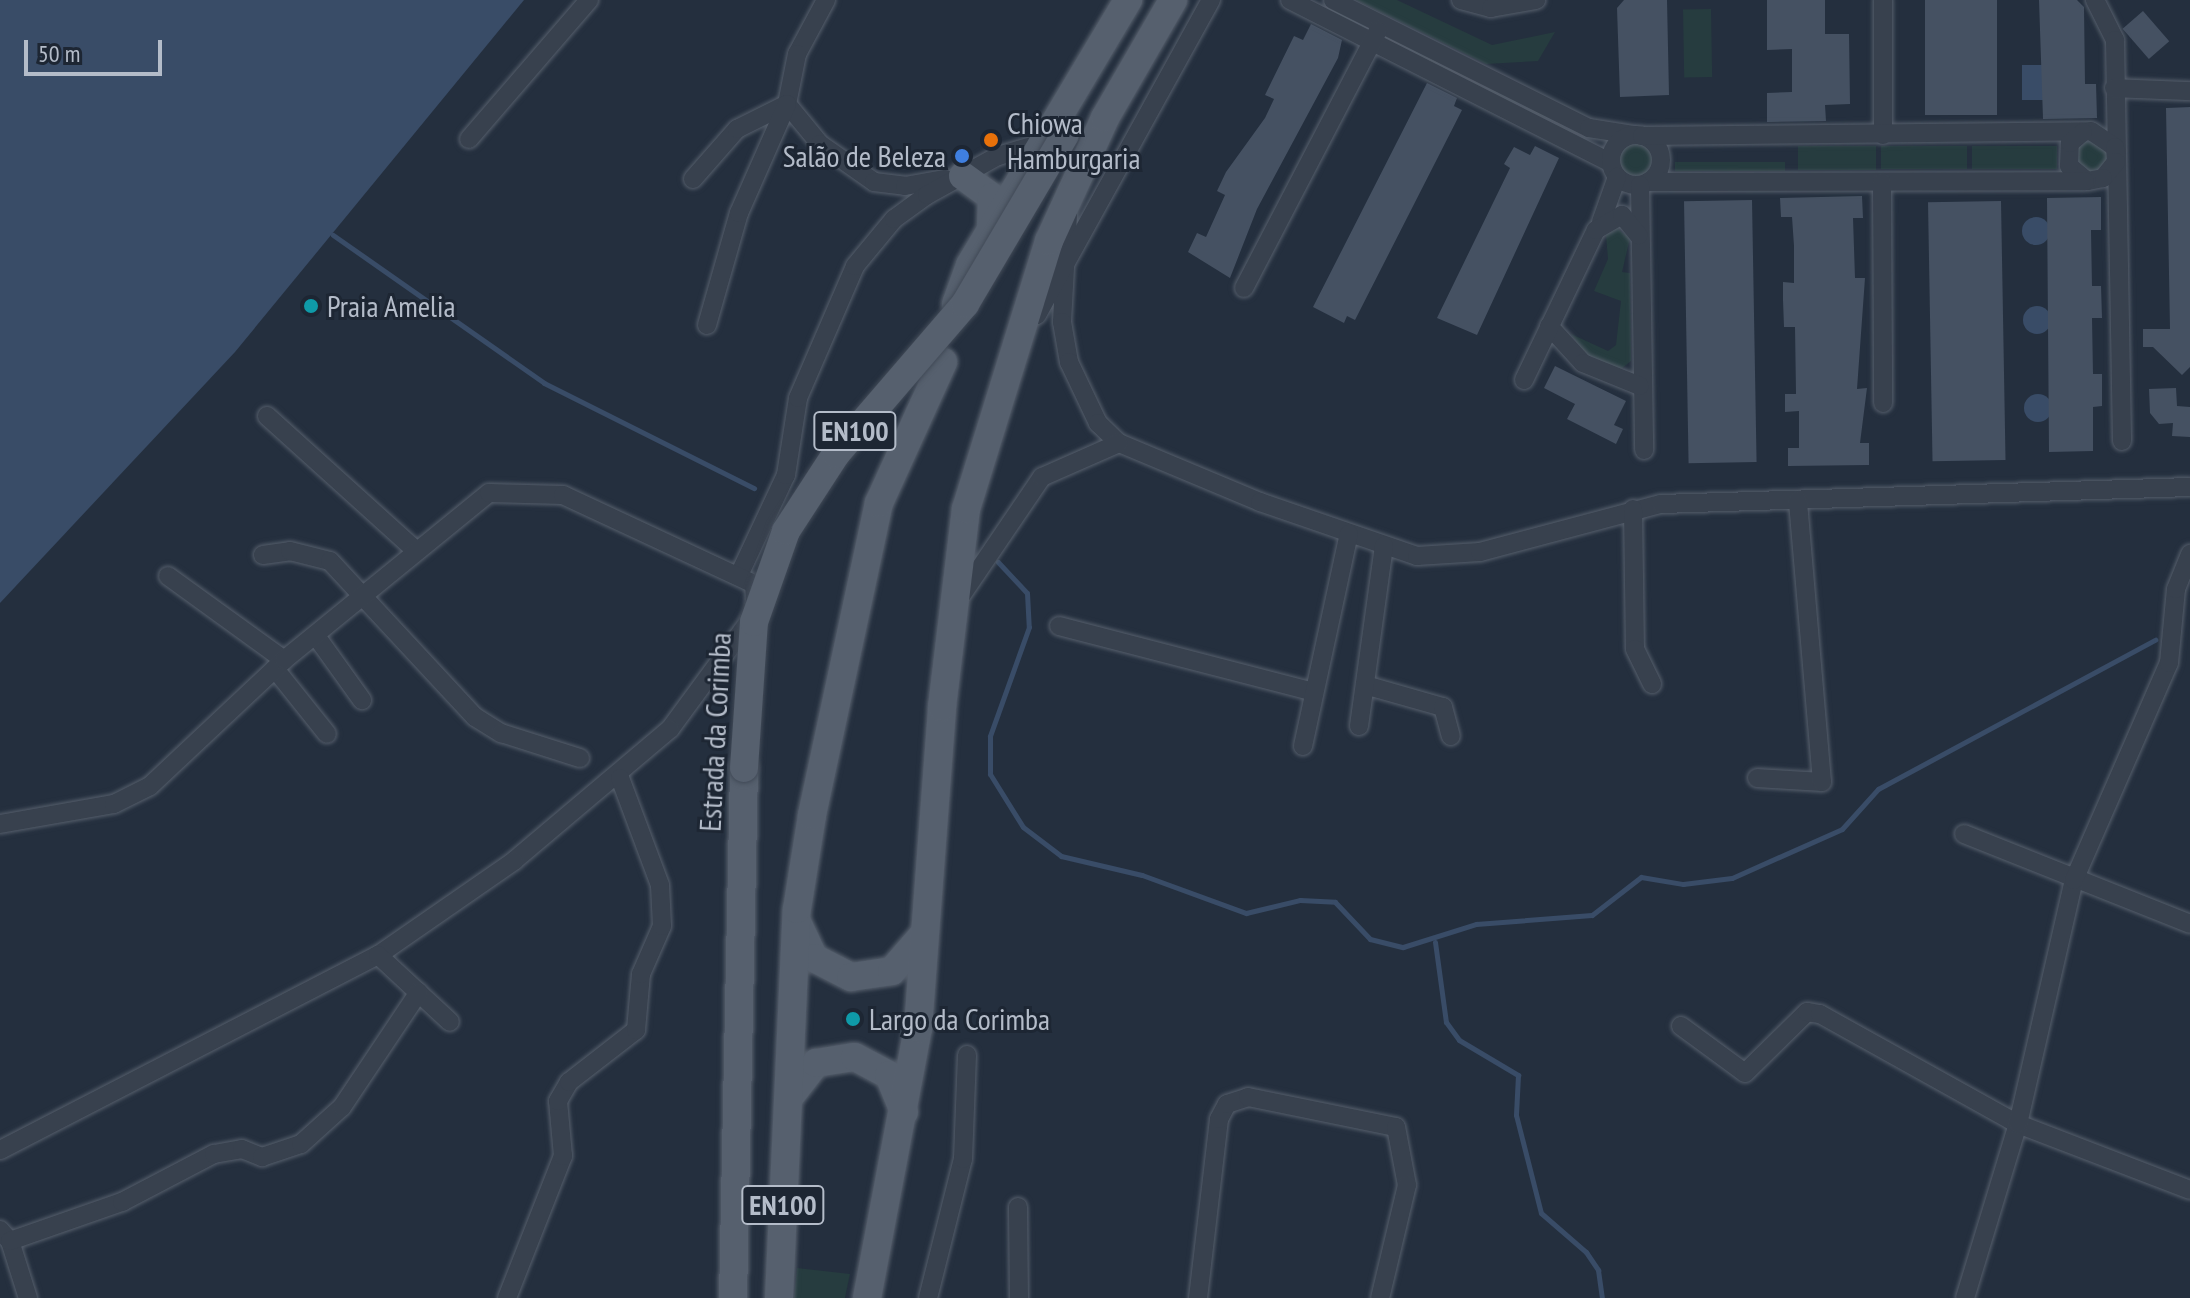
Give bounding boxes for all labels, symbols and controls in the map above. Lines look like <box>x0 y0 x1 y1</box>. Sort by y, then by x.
scale bar <box>28 24 166 74</box>
text: 50 m <box>38 38 80 69</box>
place label: Chiowa Hamburgaria <box>1007 105 1141 176</box>
marker: Chiowa Hamburgaria <box>982 131 1000 149</box>
place label: Salão de Beleza <box>783 138 946 174</box>
marker: Salão de Beleza <box>953 147 971 165</box>
place label: Praia Amelia <box>327 288 456 324</box>
marker: Praia Amelia <box>302 297 320 315</box>
road number: EN100 <box>813 407 897 455</box>
street label: Estrada da Corimba <box>692 632 738 832</box>
place label: Largo da Corimba <box>869 1001 1050 1037</box>
marker: Largo da Corimba <box>844 1010 862 1028</box>
road number: EN100 <box>741 1181 825 1229</box>

